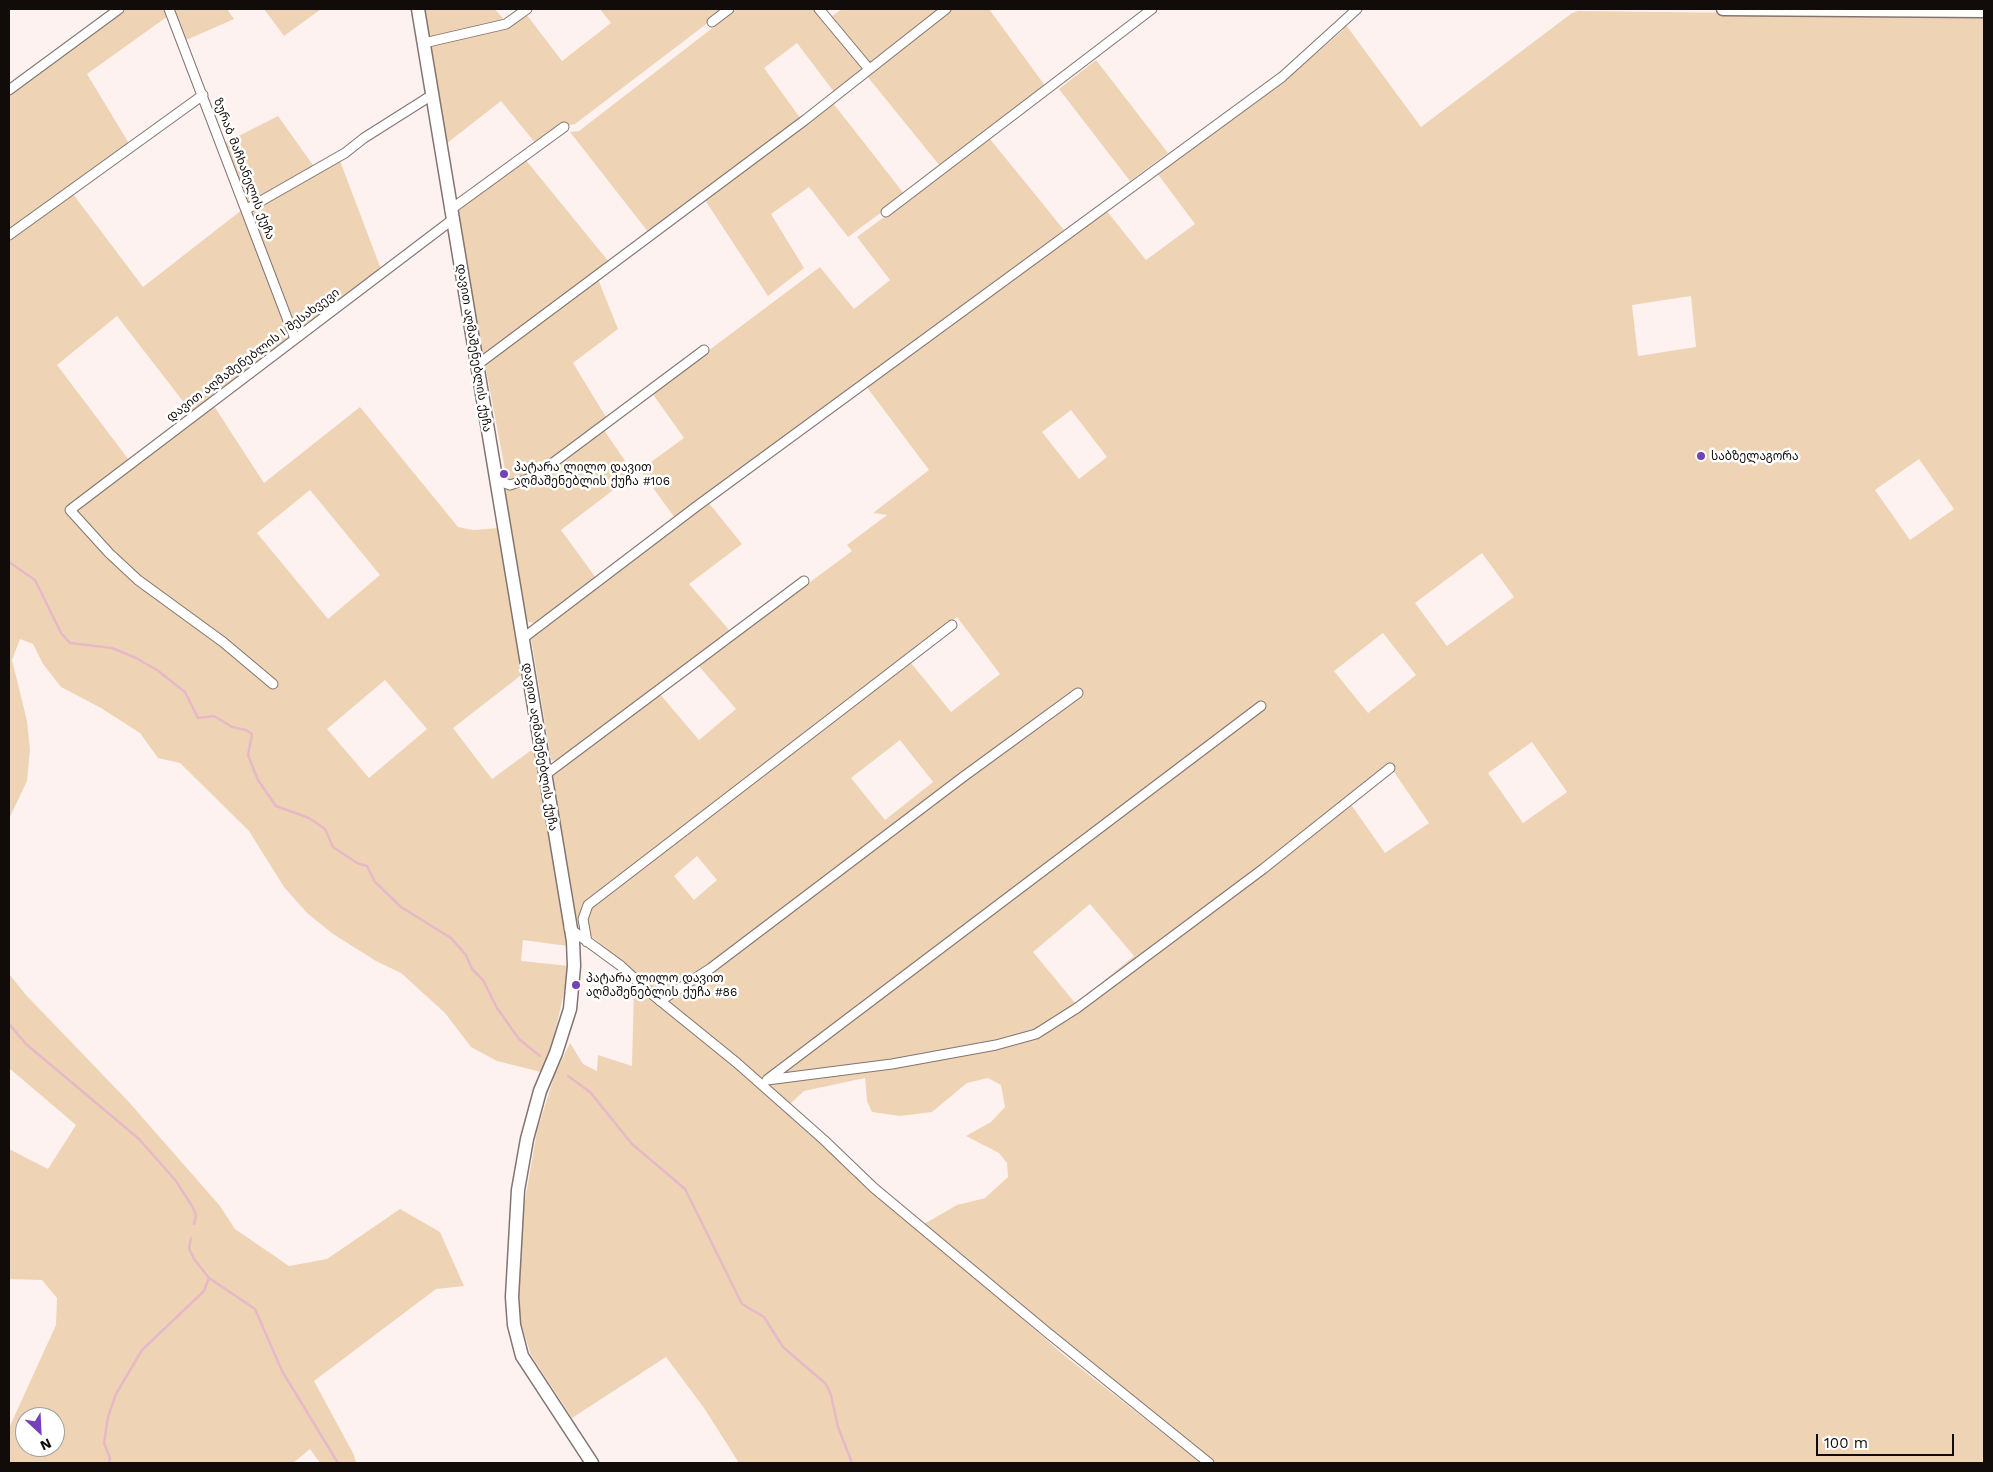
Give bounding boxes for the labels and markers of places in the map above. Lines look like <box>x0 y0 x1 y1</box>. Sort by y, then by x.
place label: საბზელაგორა <box>1711 449 1799 463</box>
marker: საბზელაგორა <box>1695 450 1707 462</box>
place label: პატარა ლილო დავით აღმაშენებლის ქუჩა #106 <box>514 460 670 488</box>
marker: პატარა ლილო დავით აღმაშენებლის ქუჩა #106 <box>498 468 510 480</box>
place label: პატარა ლილო დავით აღმაშენებლის ქუჩა #86 <box>586 971 737 999</box>
marker: პატარა ლილო დავით აღმაშენებლის ქუჩა #86 <box>570 979 582 991</box>

